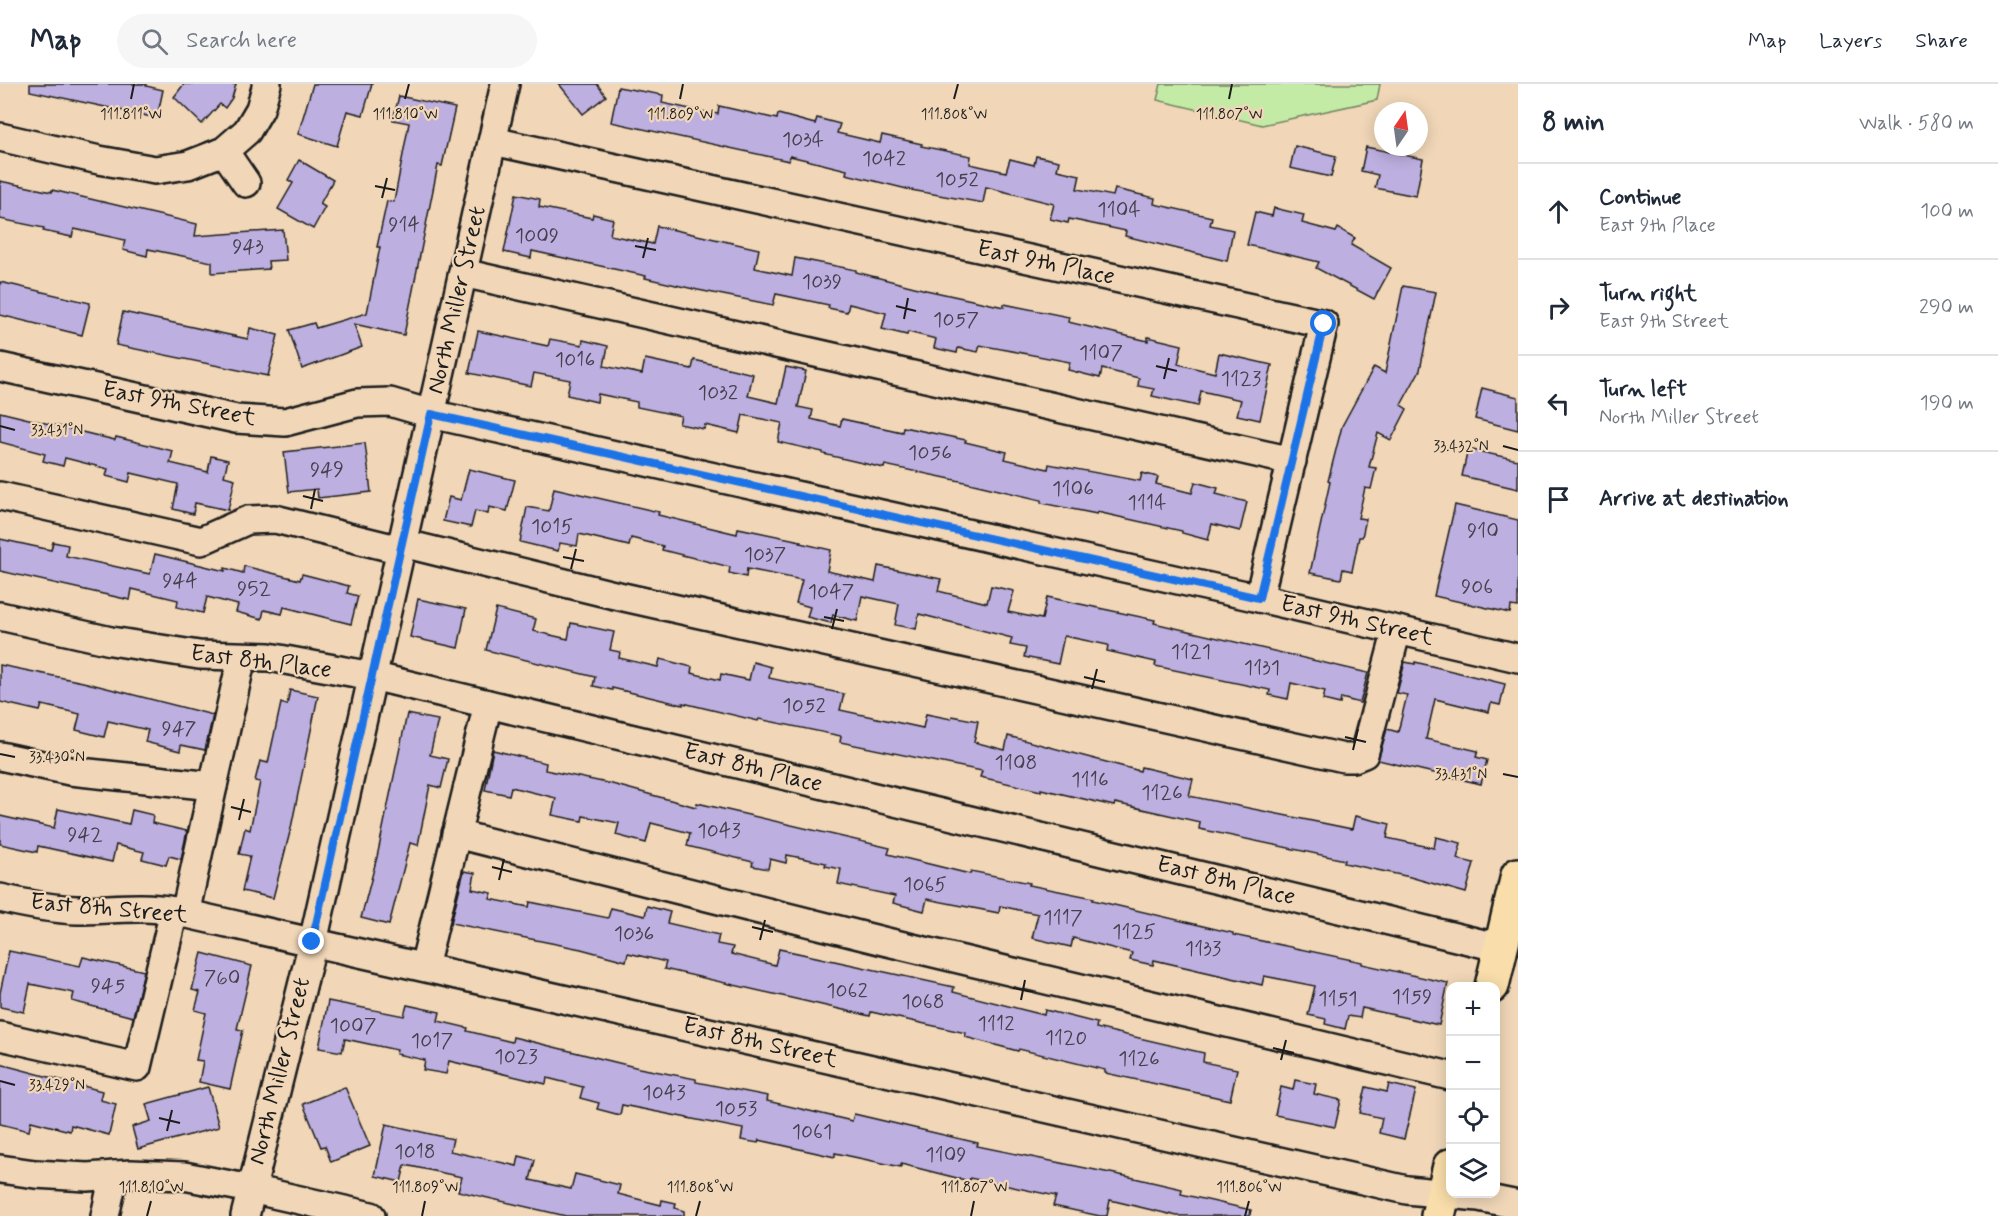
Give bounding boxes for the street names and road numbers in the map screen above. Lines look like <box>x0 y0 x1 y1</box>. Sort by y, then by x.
street label: North Miller Street <box>420 203 494 397</box>
street label: East 9th Place <box>974 233 1118 293</box>
street label: East 9th Street <box>99 374 259 434</box>
street label: East 9th Street <box>1277 588 1437 654</box>
street label: East 8th Place <box>189 638 333 686</box>
street label: East 8th Place <box>680 736 826 800</box>
street label: East 8th Place <box>1153 849 1299 913</box>
street label: East 8th Street <box>29 887 189 931</box>
street label: North Miller Street <box>242 974 318 1168</box>
street label: East 8th Street <box>680 1010 840 1076</box>

